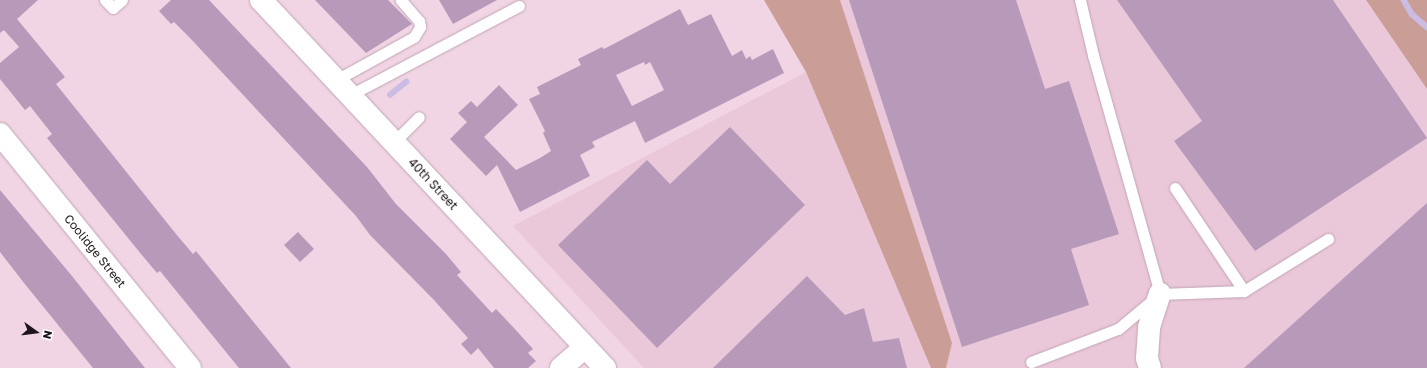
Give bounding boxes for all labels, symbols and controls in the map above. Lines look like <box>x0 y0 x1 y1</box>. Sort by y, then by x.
street label: 40th Street <box>405 155 461 213</box>
street label: Coolidge Street <box>61 212 129 290</box>
north arrow <box>16 312 56 352</box>
text: N <box>41 329 55 341</box>

